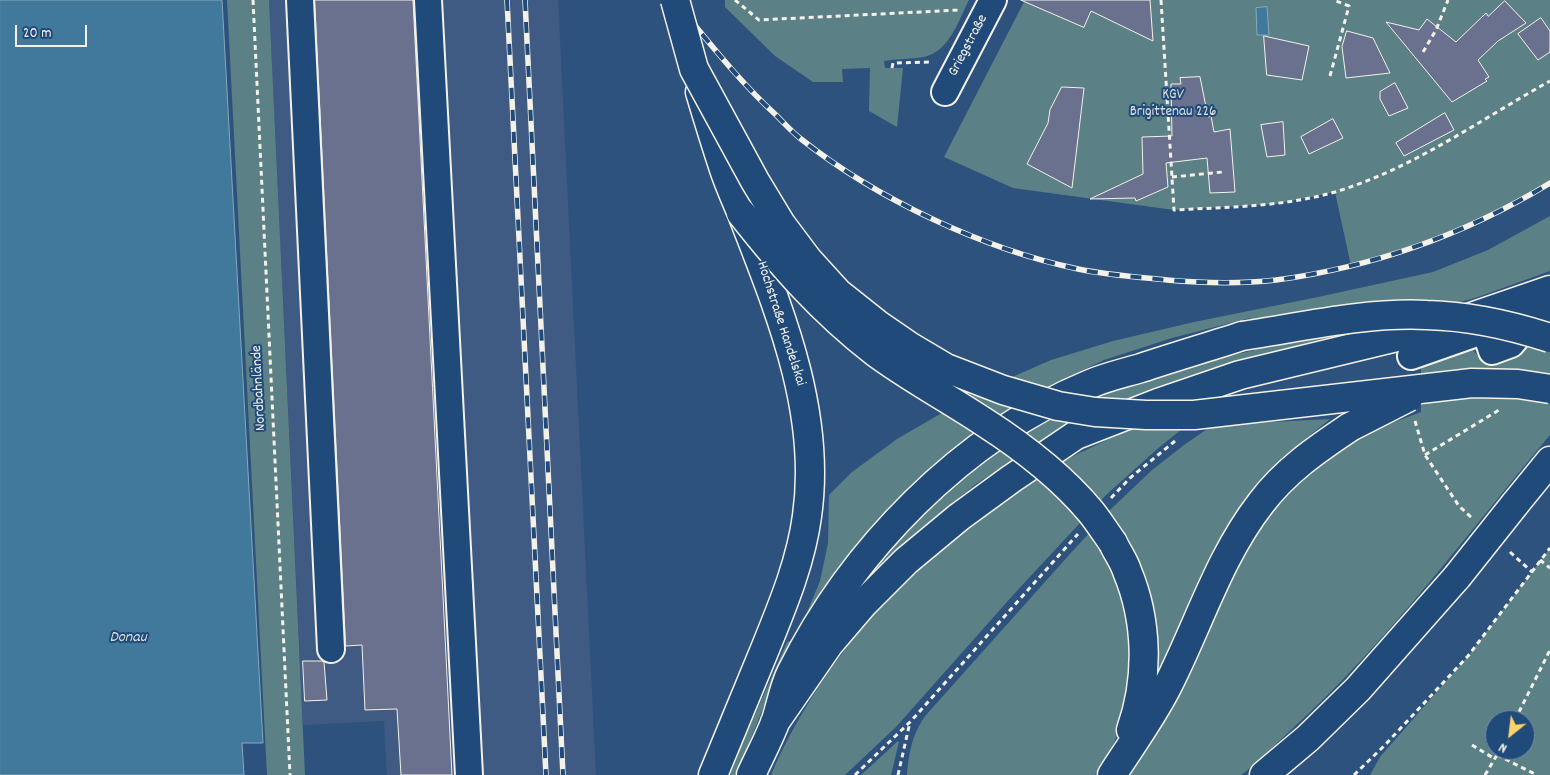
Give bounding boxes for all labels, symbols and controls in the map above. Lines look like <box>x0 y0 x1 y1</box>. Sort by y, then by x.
street label: Griegstraße <box>945 12 993 80</box>
scale bar <box>18 15 90 47</box>
text: 20 m <box>23 23 51 45</box>
park label: KGV Brigittenau 226 <box>1130 87 1216 122</box>
street label: Hochstraße Handelskai <box>751 259 809 389</box>
street label: Nordbahnlände <box>249 345 271 431</box>
water label: Donau <box>109 629 147 649</box>
north arrow <box>1485 710 1535 760</box>
text: N <box>1495 737 1511 758</box>

